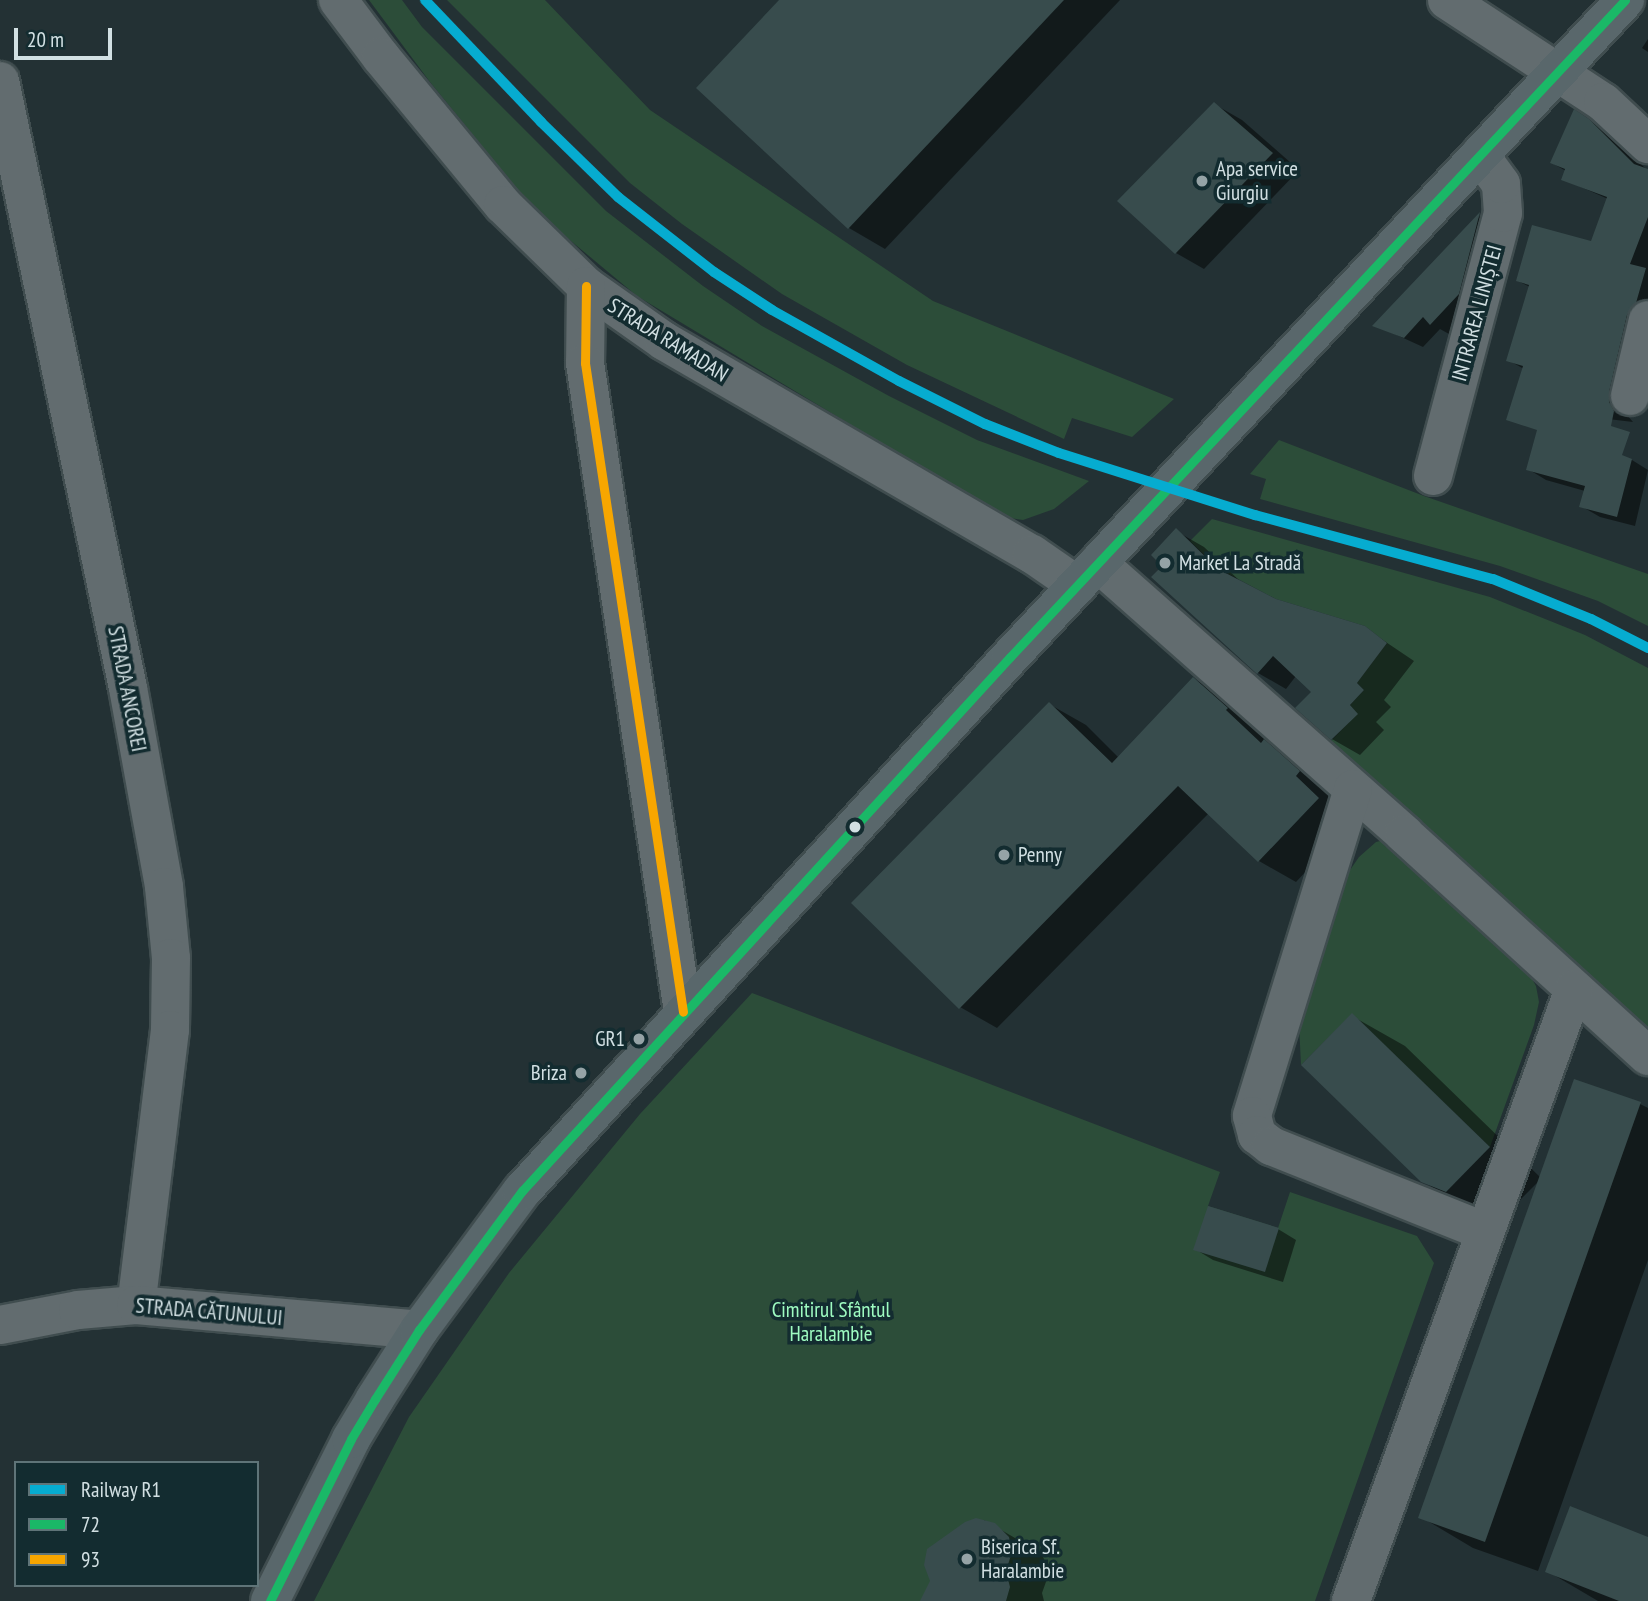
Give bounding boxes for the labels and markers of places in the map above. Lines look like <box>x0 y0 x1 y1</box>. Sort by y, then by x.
place label: Apa service Giurgiu <box>1216 156 1298 206</box>
marker: Apa service Giurgiu <box>1194 173 1210 189</box>
place label: Market La Stradă <box>1179 550 1301 576</box>
marker: Market La Stradă <box>1157 555 1173 571</box>
unlabelled marker <box>848 820 862 834</box>
place label: Penny <box>1018 842 1062 868</box>
marker: Penny <box>996 847 1012 863</box>
place label: GR1 <box>595 1026 625 1052</box>
marker: GR1 <box>631 1031 647 1047</box>
place label: Briza <box>531 1060 567 1086</box>
marker: Briza <box>573 1065 589 1081</box>
place label: Biserica Sf. Haralambie <box>981 1534 1064 1584</box>
marker: Biserica Sf. Haralambie <box>959 1551 975 1567</box>

